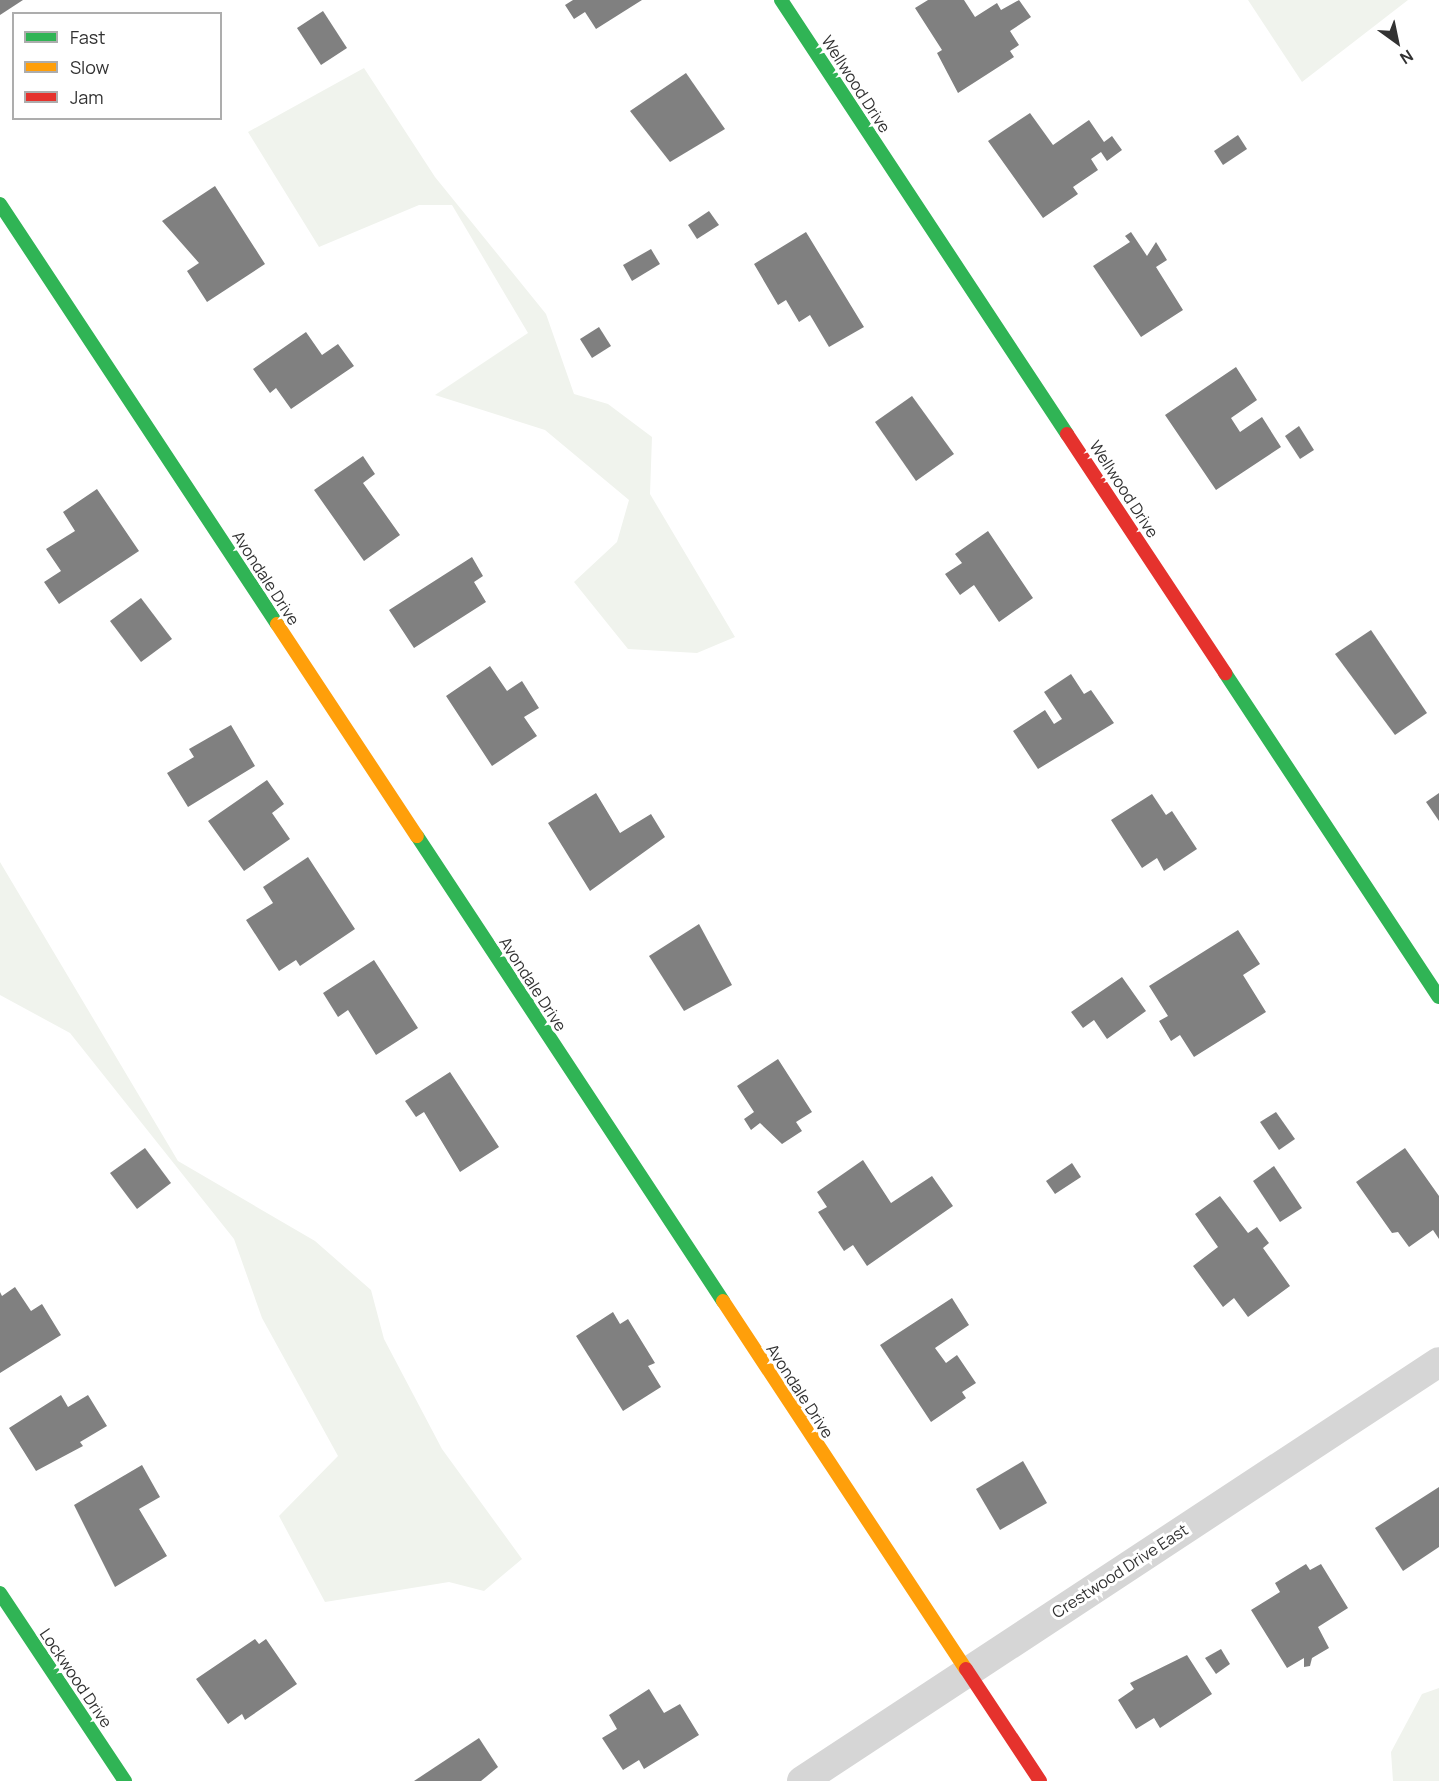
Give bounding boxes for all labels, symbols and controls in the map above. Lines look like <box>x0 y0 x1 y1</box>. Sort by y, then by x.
legend <box>12 12 222 120</box>
north arrow <box>1367 12 1427 72</box>
text: Fast <box>70 25 105 49</box>
street label: Wellwood Drive <box>818 32 894 136</box>
text: N <box>1396 45 1418 69</box>
text: Slow <box>70 55 109 79</box>
text: Jam <box>70 85 104 109</box>
street label: Wellwood Drive <box>1086 437 1162 541</box>
street label: Avondale Drive <box>228 527 304 629</box>
street label: Avondale Drive <box>495 933 571 1035</box>
street label: Avondale Drive <box>762 1340 838 1442</box>
street label: Crestwood Drive East <box>1048 1520 1192 1622</box>
street label: Lockwood Drive <box>36 1625 116 1731</box>

